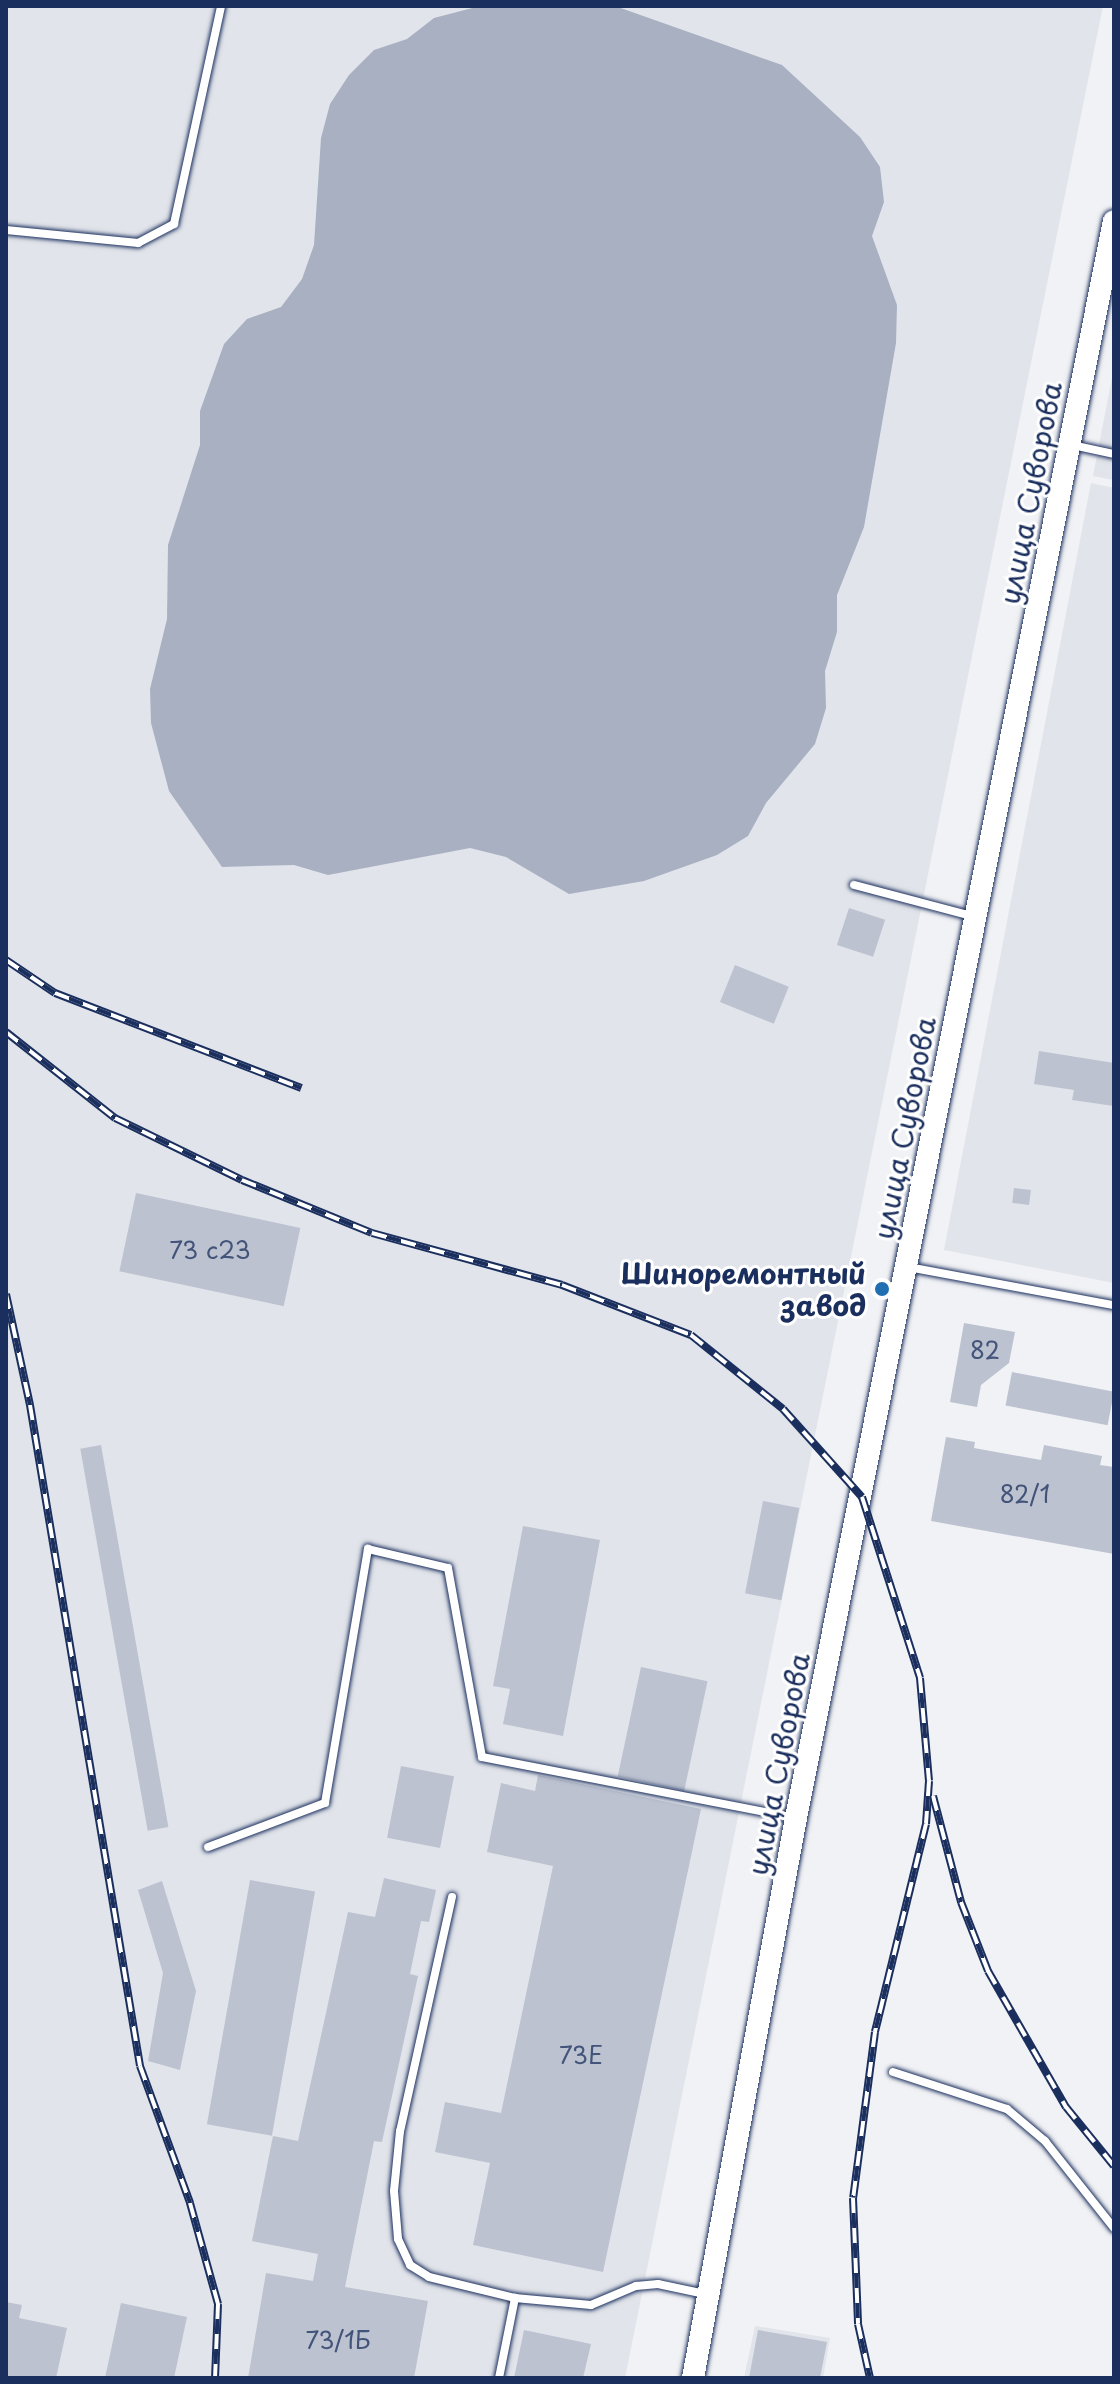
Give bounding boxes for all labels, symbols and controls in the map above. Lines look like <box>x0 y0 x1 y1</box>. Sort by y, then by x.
street label: улица Суворова <box>992 378 1068 608</box>
street label: улица Суворова <box>866 1013 942 1243</box>
house number: 73 с23 <box>169 1236 251 1264</box>
place label: Шиноремонтный завод <box>620 1256 866 1322</box>
marker: Шиноремонтный завод <box>873 1280 891 1298</box>
house number: 82 <box>970 1336 1000 1364</box>
house number: 82/1 <box>1000 1480 1050 1508</box>
street label: улица Суворова <box>740 1649 816 1879</box>
house number: 73Е <box>559 2041 603 2069</box>
house number: 73/1Б <box>305 2326 371 2354</box>

